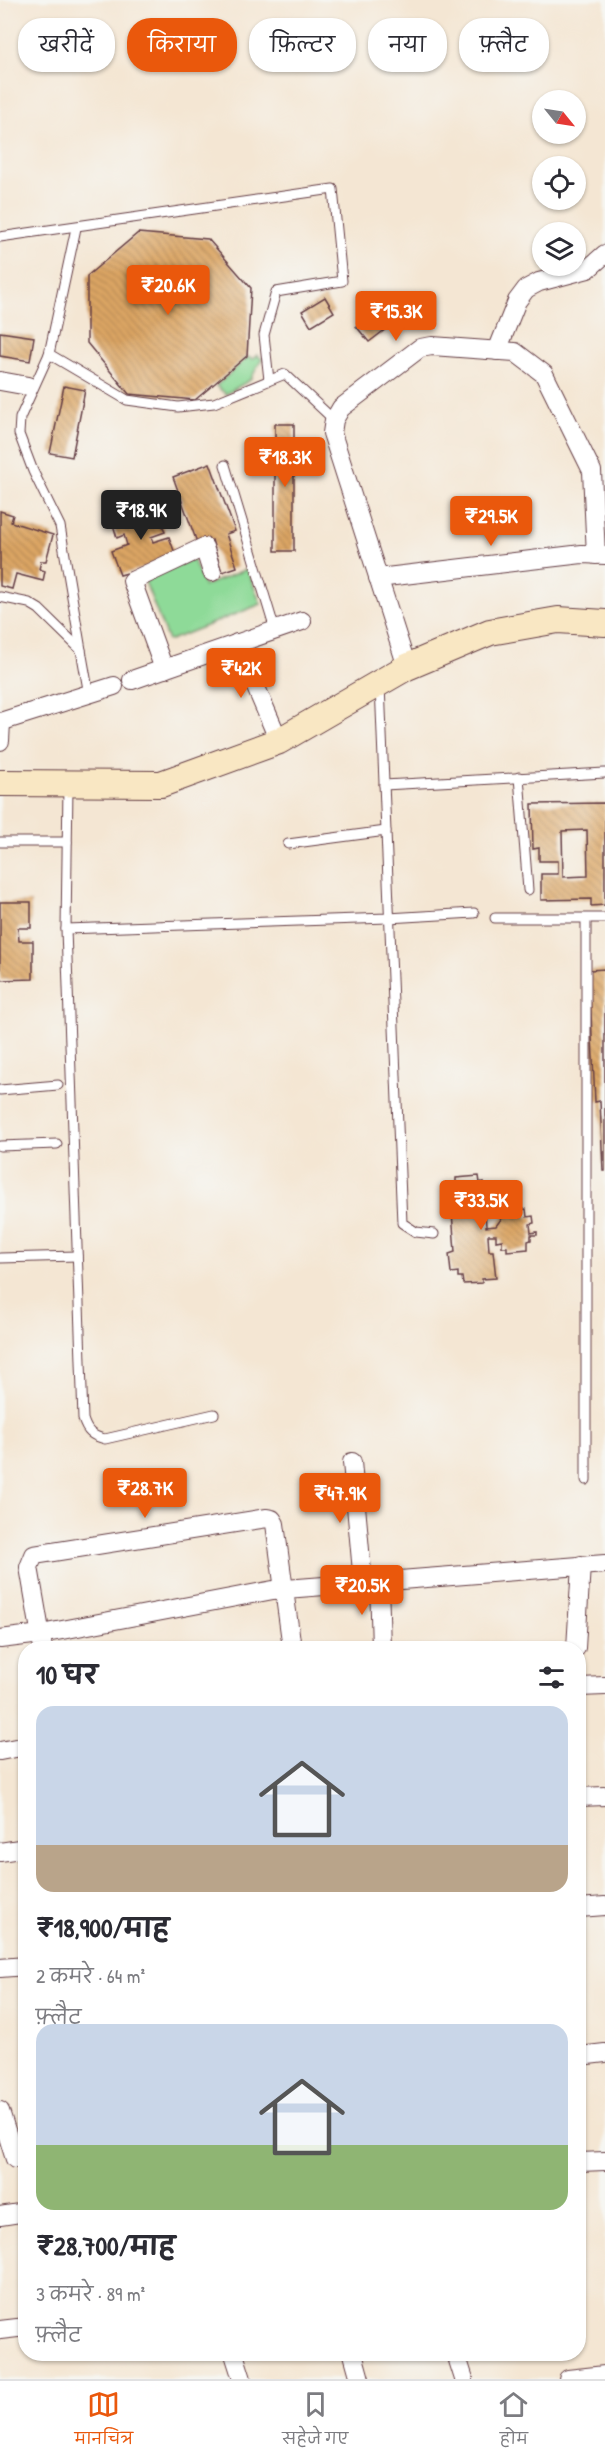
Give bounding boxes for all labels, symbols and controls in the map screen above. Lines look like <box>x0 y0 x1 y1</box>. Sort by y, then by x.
chip: खरीदें <box>18 18 115 72</box>
chip: किराया <box>127 18 237 72</box>
chip: फ़िल्टर <box>249 18 356 72</box>
chip: नया <box>368 18 447 72</box>
chip: फ़्लैट <box>459 18 549 72</box>
north arrow <box>532 90 586 144</box>
map controls <box>532 90 586 276</box>
button: locate <box>532 156 586 210</box>
button: layers <box>532 222 586 276</box>
pin: ₹20.6K <box>119 265 217 316</box>
text: ₹20.6K <box>141 271 195 298</box>
pin: ₹15.3K <box>347 291 445 342</box>
text: ₹15.3K <box>369 297 423 324</box>
pin: ₹18.3K <box>236 437 334 488</box>
text: ₹18.3K <box>258 443 312 470</box>
pin: ₹18.9K <box>92 490 190 541</box>
text: ₹18.9K <box>115 496 167 523</box>
pin: ₹29.5K <box>442 496 540 547</box>
text: ₹29.5K <box>464 502 518 529</box>
pin: ₹42K <box>205 648 277 699</box>
text: ₹42K <box>220 654 262 681</box>
pin: ₹33.5K <box>432 1180 530 1231</box>
text: ₹33.5K <box>454 1186 508 1213</box>
pin: ₹28.7K <box>96 1468 194 1519</box>
pin: ₹47.9K <box>291 1473 389 1524</box>
text: ₹28.7K <box>117 1474 173 1501</box>
text: ₹47.9K <box>313 1479 367 1506</box>
pin: ₹20.5K <box>313 1565 411 1616</box>
text: ₹20.5K <box>334 1571 390 1598</box>
text: 10 घर <box>36 1657 98 1692</box>
icon: filters <box>535 1661 568 1694</box>
icon: home <box>248 1745 356 1853</box>
text: ₹18,900/माह <box>36 1910 169 1945</box>
text: 2 कमरे · 64 m² <box>36 1962 145 1989</box>
text: फ़्लैट <box>36 2003 82 2030</box>
icon: home <box>248 2063 356 2171</box>
text: ₹28,700/माह <box>36 2228 175 2263</box>
text: 3 कमरे · 89 m² <box>36 2280 145 2307</box>
text: फ़्लैट <box>36 2321 82 2348</box>
tab: मानचित्र <box>75 2388 133 2456</box>
tab: सहेजे गए <box>282 2388 348 2456</box>
tab: होम <box>497 2388 530 2456</box>

